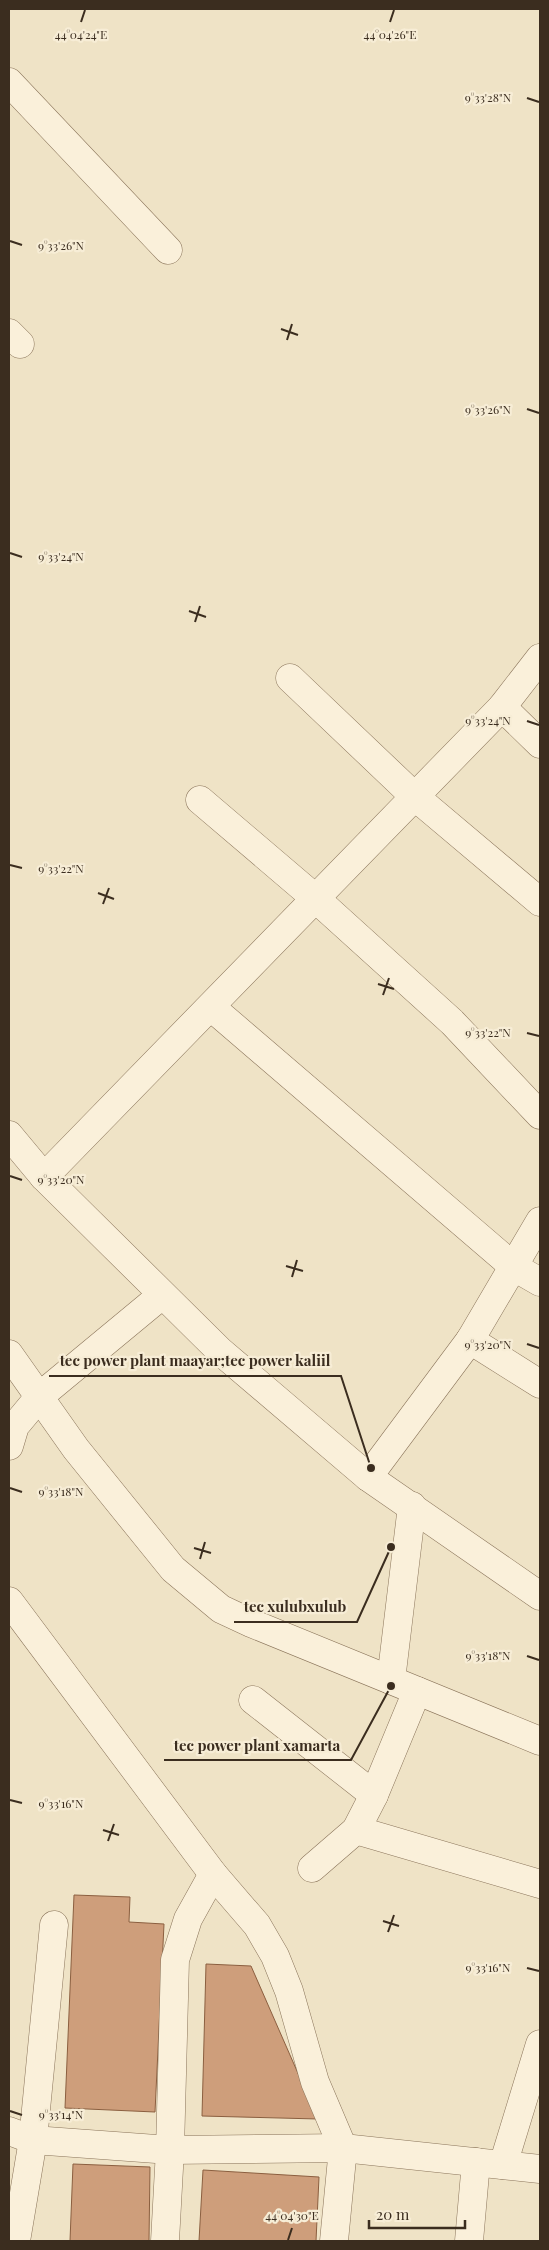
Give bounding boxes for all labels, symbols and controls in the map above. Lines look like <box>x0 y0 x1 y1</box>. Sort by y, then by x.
text: 44°04'24"E <box>55 26 107 42</box>
text: 44°04'26"E <box>364 26 416 42</box>
text: 9°33'28"N <box>465 89 512 105</box>
text: 9°33'26"N <box>38 237 85 253</box>
text: 9°33'26"N <box>465 401 512 417</box>
text: 9°33'24"N <box>38 548 84 564</box>
text: 9°33'24"N <box>465 712 511 728</box>
text: 9°33'22"N <box>38 860 84 876</box>
text: 9°33'22"N <box>465 1024 511 1040</box>
text: 9°33'20"N <box>37 1171 85 1187</box>
text: 9°33'20"N <box>464 1336 512 1352</box>
callout: tec power plant maayar;tec power kaliil <box>49 1346 341 1376</box>
text: tec power plant maayar;tec power kaliil <box>59 1350 331 1370</box>
text: 9°33'18"N <box>38 1483 84 1499</box>
callout: tec xulubxulub <box>234 1592 357 1622</box>
text: tec xulubxulub <box>243 1596 347 1616</box>
text: 9°33'18"N <box>465 1647 511 1663</box>
callout: tec power plant xamarta <box>164 1730 351 1760</box>
text: tec power plant xamarta <box>173 1735 341 1755</box>
text: 9°33'16"N <box>39 1795 84 1811</box>
text: 9°33'16"N <box>466 1959 511 1975</box>
text: 9°33'14"N <box>39 2106 84 2122</box>
scale bar <box>369 2198 465 2230</box>
text: 20 m <box>376 2204 410 2224</box>
text: 44°04'30"E <box>265 2207 319 2223</box>

